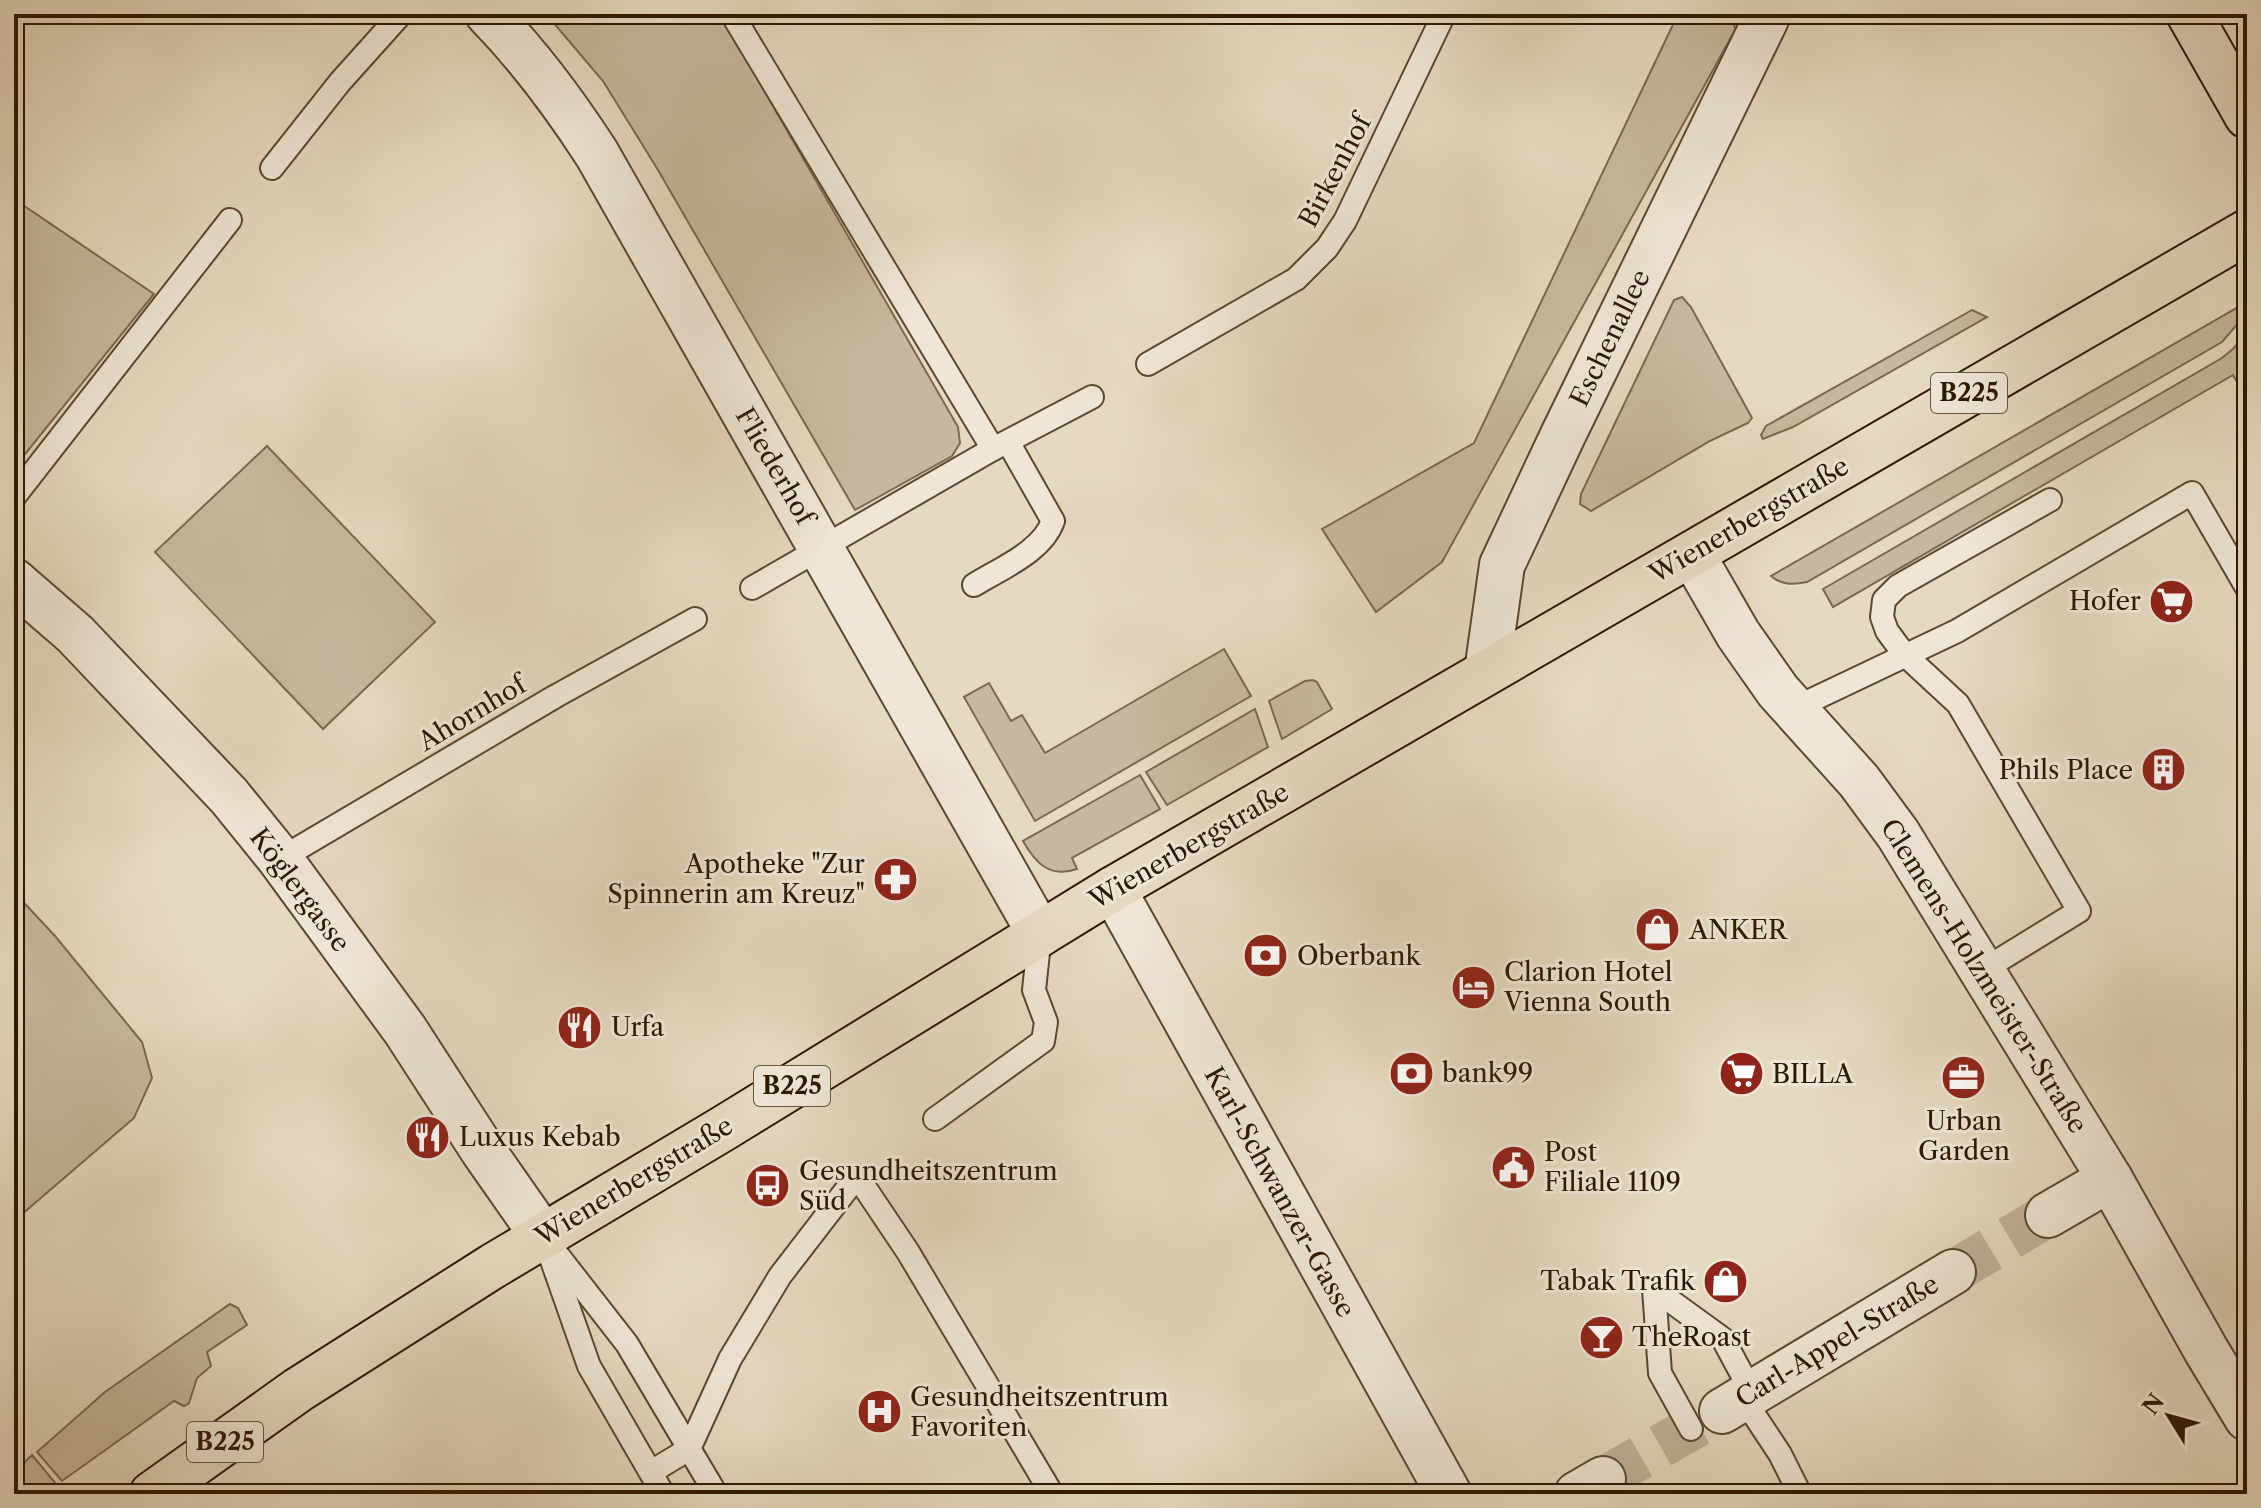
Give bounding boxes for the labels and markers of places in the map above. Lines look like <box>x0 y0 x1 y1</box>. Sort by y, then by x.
supermarket icon: Hofer <box>2148 577 2196 625</box>
place label: Hofer <box>2069 585 2141 617</box>
building icon: Phils Place <box>2140 746 2188 794</box>
place label: Phils Place <box>1999 754 2133 786</box>
place label: Apotheke "Zur Spinnerin am Kreuz" <box>607 848 865 910</box>
pharmacy icon: Apotheke "Zur Spinnerin am Kreuz" <box>872 855 920 903</box>
shop icon: ANKER <box>1634 906 1682 954</box>
place label: ANKER <box>1688 914 1789 946</box>
bank icon: Oberbank <box>1242 932 1290 980</box>
place label: Oberbank <box>1297 940 1421 972</box>
place label: Clarion Hotel Vienna South <box>1503 956 1673 1018</box>
hotel icon: Clarion Hotel Vienna South <box>1449 963 1497 1011</box>
restaurant icon: Urfa <box>556 1003 604 1051</box>
place label: Urfa <box>611 1011 665 1043</box>
bank icon: bank99 <box>1387 1049 1435 1097</box>
supermarket icon: BILLA <box>1717 1050 1765 1098</box>
office icon: Urban Garden <box>1940 1054 1988 1102</box>
place label: bank99 <box>1442 1057 1533 1089</box>
place label: BILLA <box>1772 1058 1854 1090</box>
place label: Urban Garden <box>1918 1105 2010 1167</box>
restaurant icon: Luxus Kebab <box>404 1113 452 1161</box>
place label: Luxus Kebab <box>459 1121 621 1153</box>
place label: Post Filiale 1109 <box>1544 1136 1681 1198</box>
public building icon: Post Filiale 1109 <box>1489 1143 1537 1191</box>
place label: Gesundheitszentrum Süd <box>799 1155 1058 1217</box>
bus stop icon: Gesundheitszentrum Süd <box>744 1162 792 1210</box>
shop icon: Tabak Trafik <box>1702 1257 1750 1305</box>
place label: Tabak Trafik <box>1540 1265 1696 1297</box>
bar icon: TheRoast <box>1577 1313 1625 1361</box>
place label: TheRoast <box>1632 1321 1752 1353</box>
place label: Gesundheitszentrum Favoriten <box>910 1381 1169 1443</box>
hospital icon: Gesundheitszentrum Favoriten <box>855 1388 903 1436</box>

